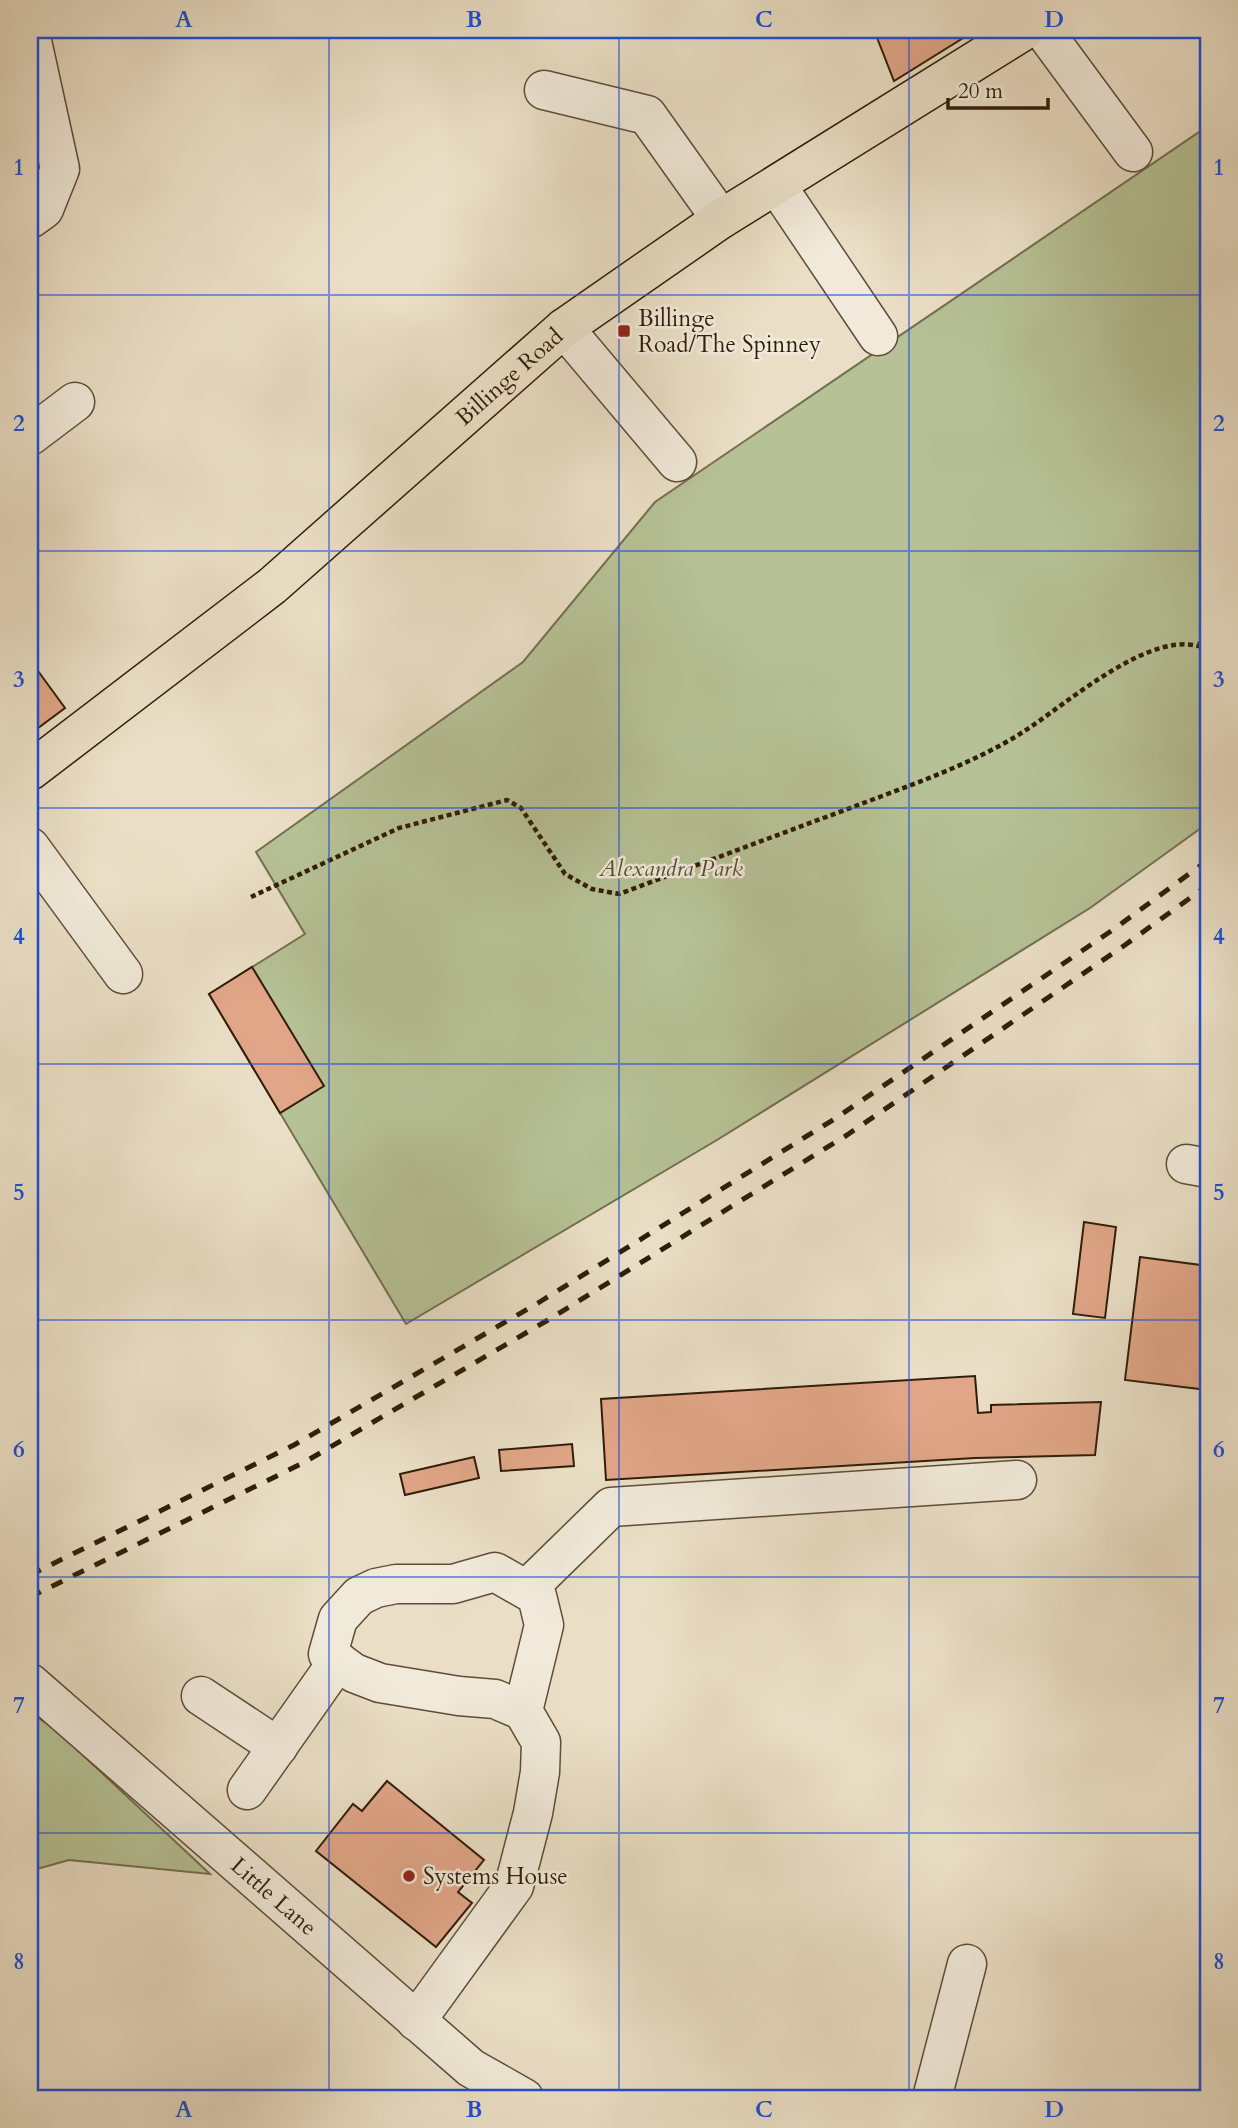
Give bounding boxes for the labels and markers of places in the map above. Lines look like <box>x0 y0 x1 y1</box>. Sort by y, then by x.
place label: Billinge Road/The Spinney <box>638 303 821 360</box>
marker: Billinge Road/The Spinney <box>616 323 632 339</box>
place label: Systems House <box>423 1861 568 1892</box>
marker: Systems House <box>401 1868 417 1884</box>

